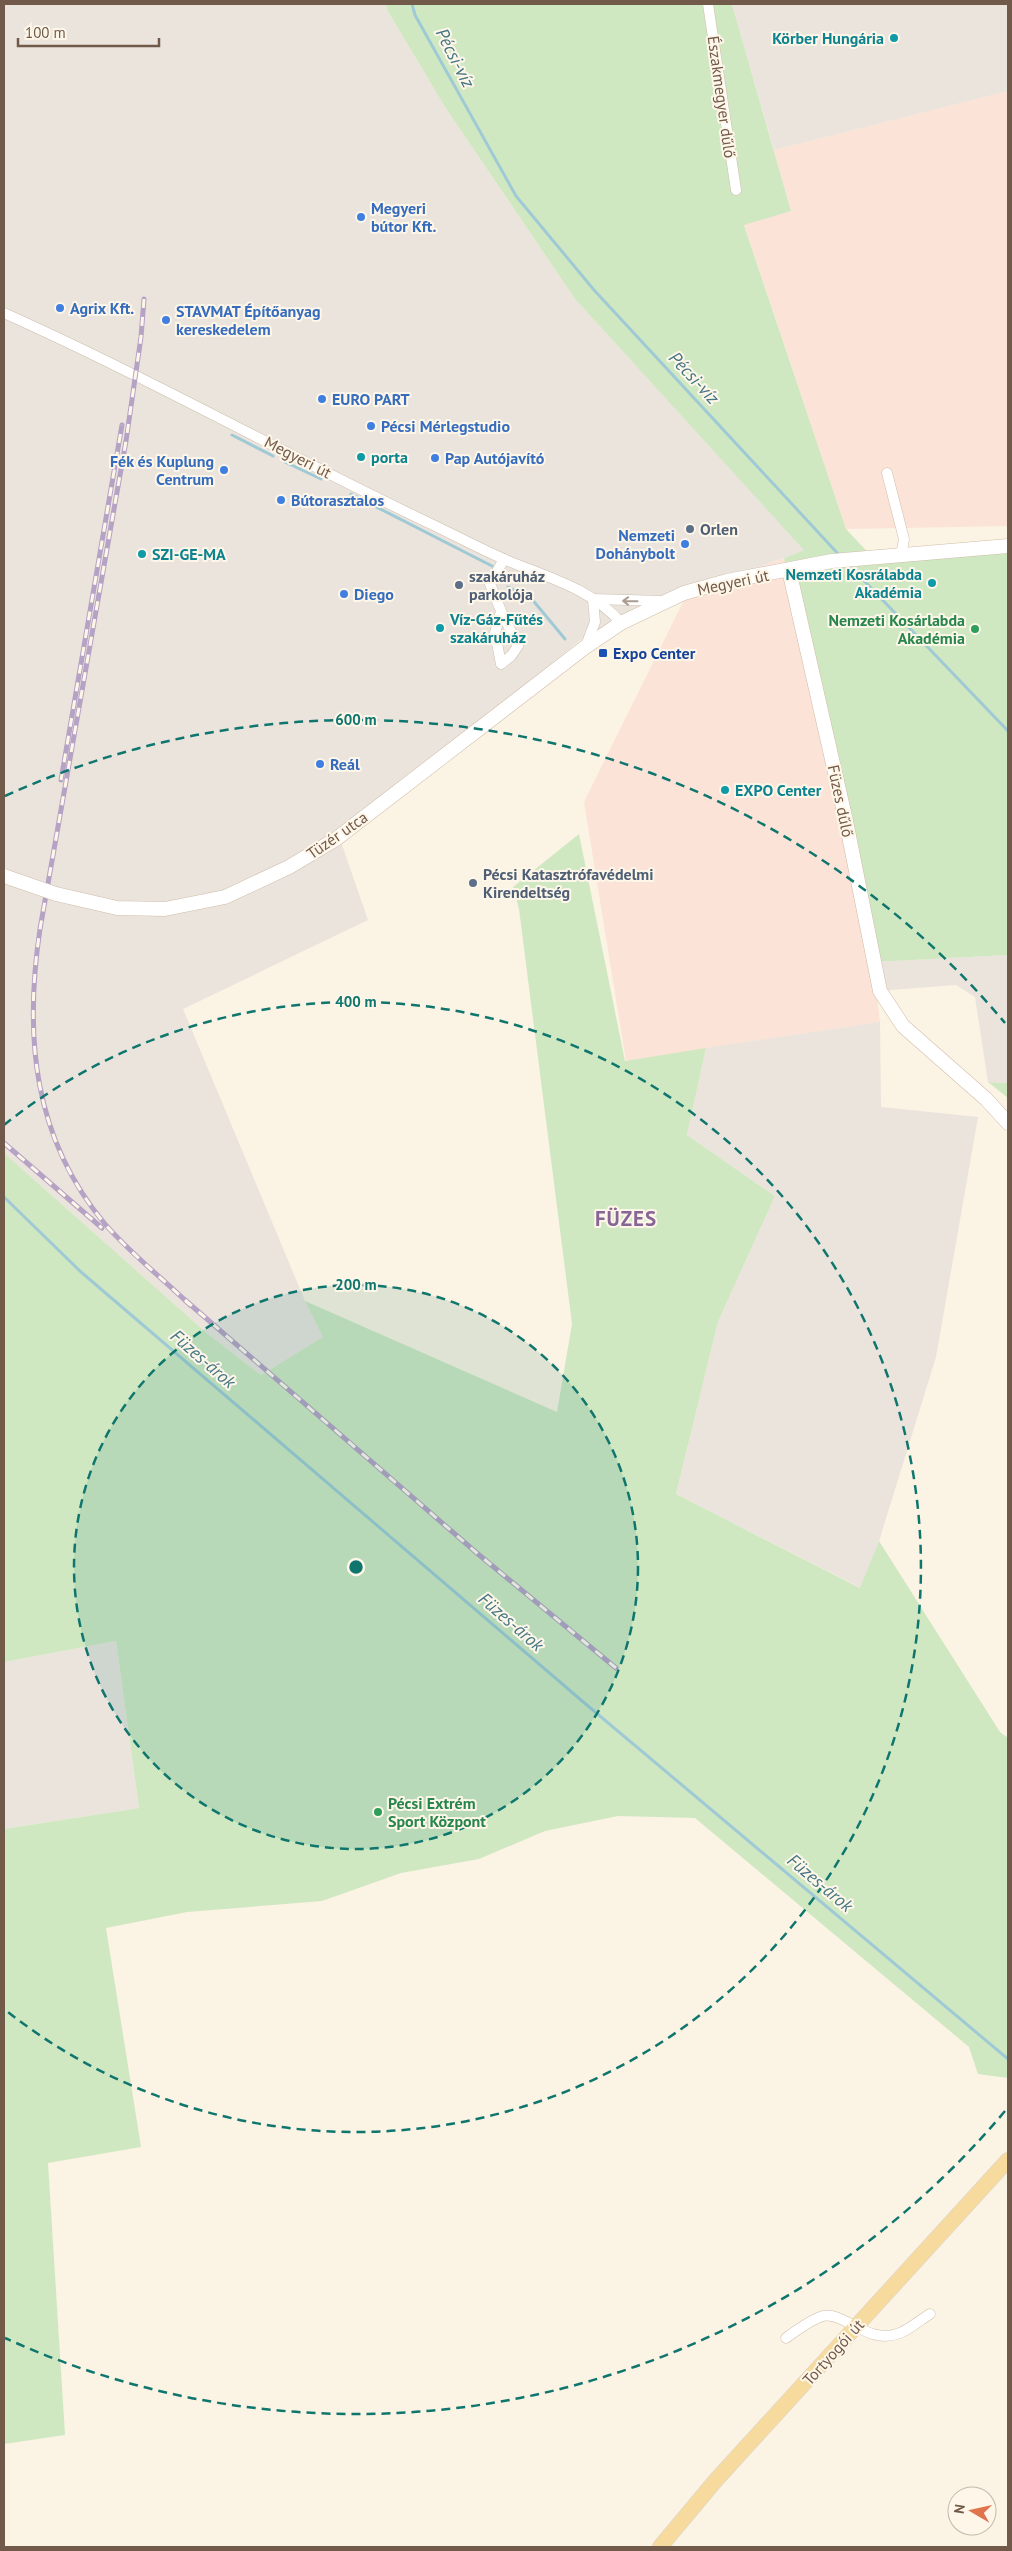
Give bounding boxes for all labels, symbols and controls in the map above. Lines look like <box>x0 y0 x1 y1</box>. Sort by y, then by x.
scale bar <box>18 15 159 47</box>
text: 100 m <box>25 23 66 42</box>
water label: Pécsi-víz <box>431 24 480 92</box>
place label: Körber Hungária <box>772 28 884 48</box>
marker: Körber Hungária <box>888 32 900 44</box>
street label: Északmegyer dűlő <box>704 35 740 159</box>
place label: Megyeri bútor Kft. <box>371 198 436 236</box>
marker: Megyeri bútor Kft. <box>355 211 367 223</box>
place label: Agrix Kft. <box>70 298 134 318</box>
place label: STAVMAT Építőanyag kereskedelem <box>176 301 320 339</box>
marker: Agrix Kft. <box>54 302 66 314</box>
marker: STAVMAT Építőanyag kereskedelem <box>160 314 172 326</box>
water label: Pécsi-víz <box>664 346 725 409</box>
place label: EURO PART <box>332 389 410 409</box>
marker: EURO PART <box>316 393 328 405</box>
place label: Pécsi Mérlegstudio <box>381 416 510 436</box>
marker: Pécsi Mérlegstudio <box>365 420 377 432</box>
street label: Megyeri út <box>261 432 335 483</box>
place label: porta <box>371 447 408 467</box>
place label: Pap Autójavító <box>445 448 545 468</box>
place label: Fék és Kuplung Centrum <box>110 451 214 489</box>
marker: porta <box>355 451 367 463</box>
marker: Pap Autójavító <box>429 452 441 464</box>
marker: Fék és Kuplung Centrum <box>218 464 230 476</box>
place label: Bútorasztalos <box>291 490 384 510</box>
marker: Bútorasztalos <box>275 494 287 506</box>
place label: Orlen <box>700 519 738 539</box>
marker: Orlen <box>684 523 696 535</box>
place label: Nemzeti Dohánybolt <box>596 525 675 563</box>
marker: Nemzeti Dohánybolt <box>679 538 691 550</box>
place label: SZI-GE-MA <box>152 544 226 564</box>
marker: SZI-GE-MA <box>136 548 148 560</box>
place label: Nemzeti Kosrálabda Akadémia <box>785 564 922 602</box>
street label: Megyeri út <box>695 565 771 599</box>
place label: szakáruház parkolója <box>469 566 545 604</box>
marker: Nemzeti Kosrálabda Akadémia <box>926 577 938 589</box>
marker: szakáruház parkolója <box>453 579 465 591</box>
place label: Diego <box>354 584 394 604</box>
marker: Diego <box>338 588 350 600</box>
one-way arrow <box>622 596 638 606</box>
place label: Víz-Gáz-Fűtés szakáruház <box>449 609 543 647</box>
place label: Nemzeti Kosárlabda Akadémia <box>828 610 965 648</box>
marker: Víz-Gáz-Fűtés szakáruház <box>434 622 446 634</box>
marker: Nemzeti Kosárlabda Akadémia <box>969 623 981 635</box>
place label: Expo Center <box>613 643 696 663</box>
marker: Expo Center <box>597 647 609 659</box>
text: 600 m <box>335 710 377 729</box>
place label: Reál <box>330 754 360 774</box>
marker: Reál <box>314 758 326 770</box>
street label: Füzes dűlő <box>824 763 858 839</box>
place label: EXPO Center <box>735 780 822 800</box>
marker: EXPO Center <box>719 784 731 796</box>
street label: Tüzér utca <box>303 807 371 863</box>
place label: Pécsi Katasztrófavédelmi Kirendeltség <box>483 864 654 902</box>
marker: Pécsi Katasztrófavédelmi Kirendeltség <box>467 877 479 889</box>
text: 400 m <box>335 992 377 1011</box>
district label: FÜZES <box>595 1205 657 1232</box>
text: 200 m <box>335 1275 377 1294</box>
water label: Füzes-árok <box>166 1324 241 1394</box>
centre of rings <box>347 1558 365 1576</box>
water label: Füzes-árok <box>474 1587 549 1657</box>
place label: Pécsi Extrém Sport Központ <box>388 1793 486 1831</box>
marker: Pécsi Extrém Sport Központ <box>372 1806 384 1818</box>
water label: Füzes-árok <box>783 1848 859 1917</box>
street label: Tortyogói út <box>798 2314 868 2389</box>
north arrow <box>947 2486 997 2536</box>
text: N <box>950 2503 969 2515</box>

